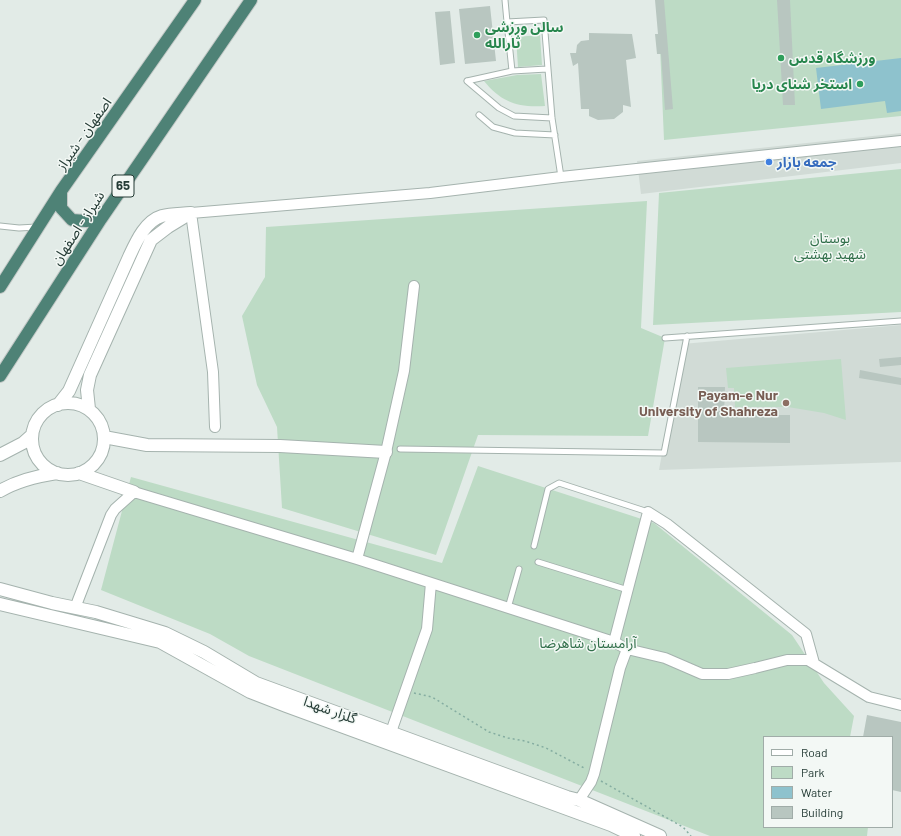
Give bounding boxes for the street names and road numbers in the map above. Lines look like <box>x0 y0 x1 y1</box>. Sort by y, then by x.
street label: اصفهان - شیراز <box>53 95 115 173</box>
road number: 65 <box>112 175 134 197</box>
street label: شیراز - اصفهان <box>48 188 108 268</box>
street label: گلزار شهدا <box>301 693 359 727</box>

